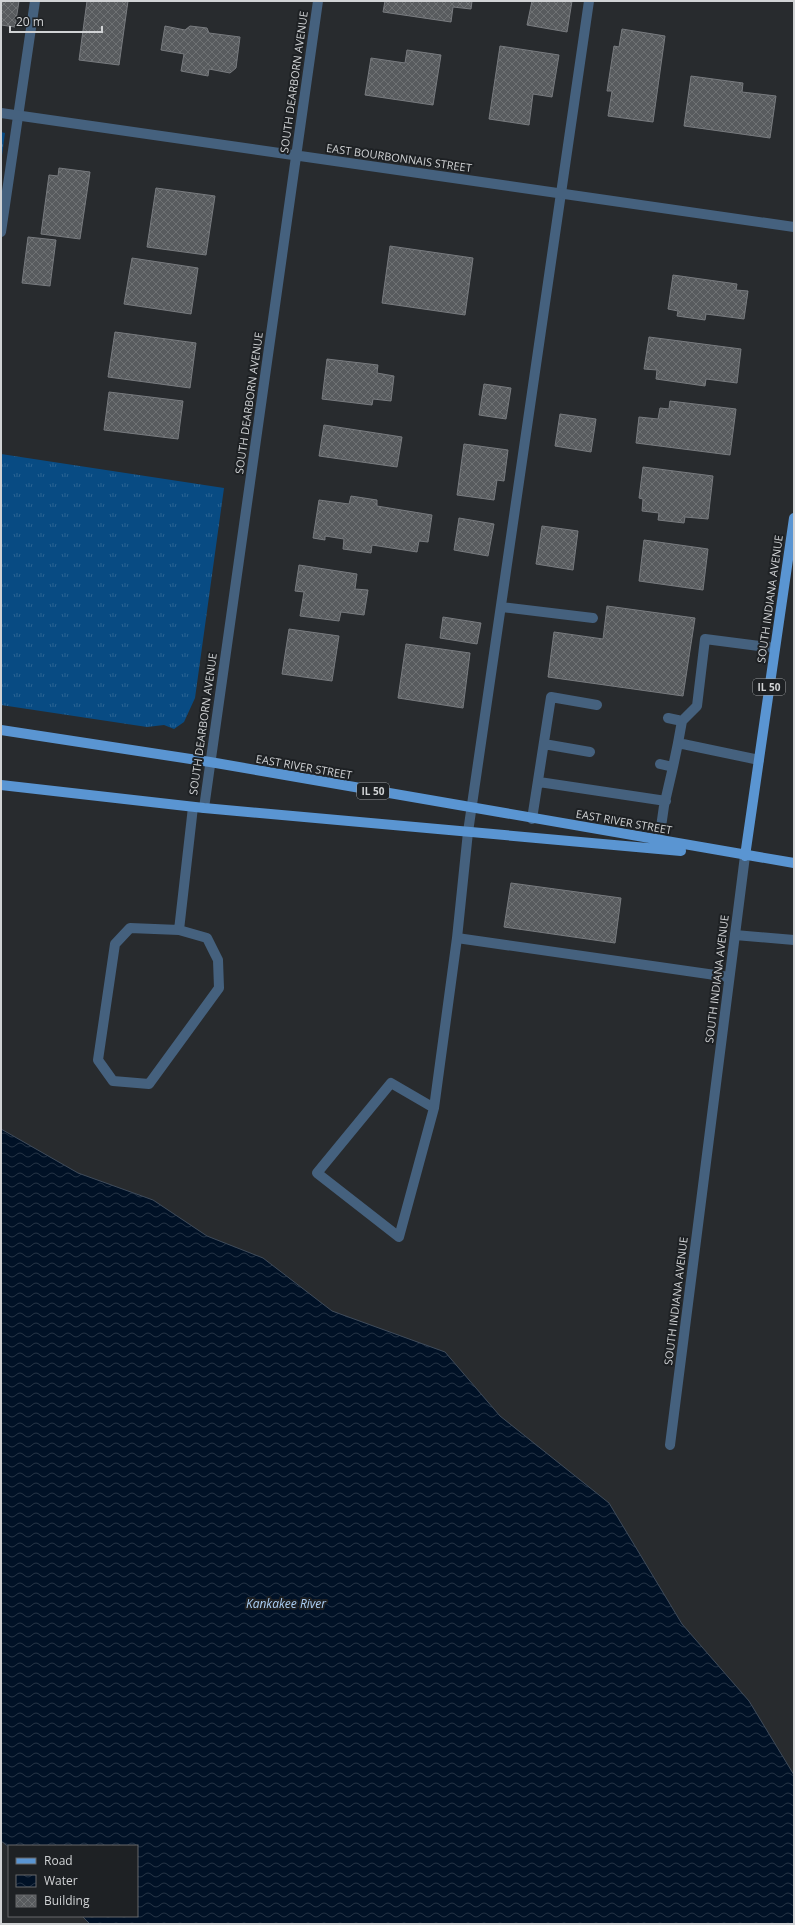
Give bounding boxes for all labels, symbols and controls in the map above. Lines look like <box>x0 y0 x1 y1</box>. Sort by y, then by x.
scale bar <box>10 8 102 34</box>
street label: SOUTH DEARBORN AVENUE <box>276 10 311 154</box>
text: 20 m <box>16 13 44 30</box>
street label: EAST BOURBONNAIS STREET <box>325 140 473 175</box>
street label: SOUTH DEARBORN AVENUE <box>231 331 266 475</box>
street label: SOUTH INDIANA AVENUE <box>753 534 786 664</box>
street label: SOUTH DEARBORN AVENUE <box>185 652 220 796</box>
road number: IL 50 <box>753 679 785 695</box>
street label: EAST RIVER STREET <box>255 751 353 782</box>
road number: IL 50 <box>357 783 389 799</box>
street label: EAST RIVER STREET <box>575 806 673 837</box>
street label: SOUTH INDIANA AVENUE <box>701 914 732 1044</box>
street label: SOUTH INDIANA AVENUE <box>660 1236 691 1366</box>
water label: Kankakee River <box>246 1595 327 1612</box>
legend <box>8 1845 138 1917</box>
text: Road <box>44 1852 73 1869</box>
text: Water <box>44 1872 78 1889</box>
text: Building <box>44 1892 90 1909</box>

